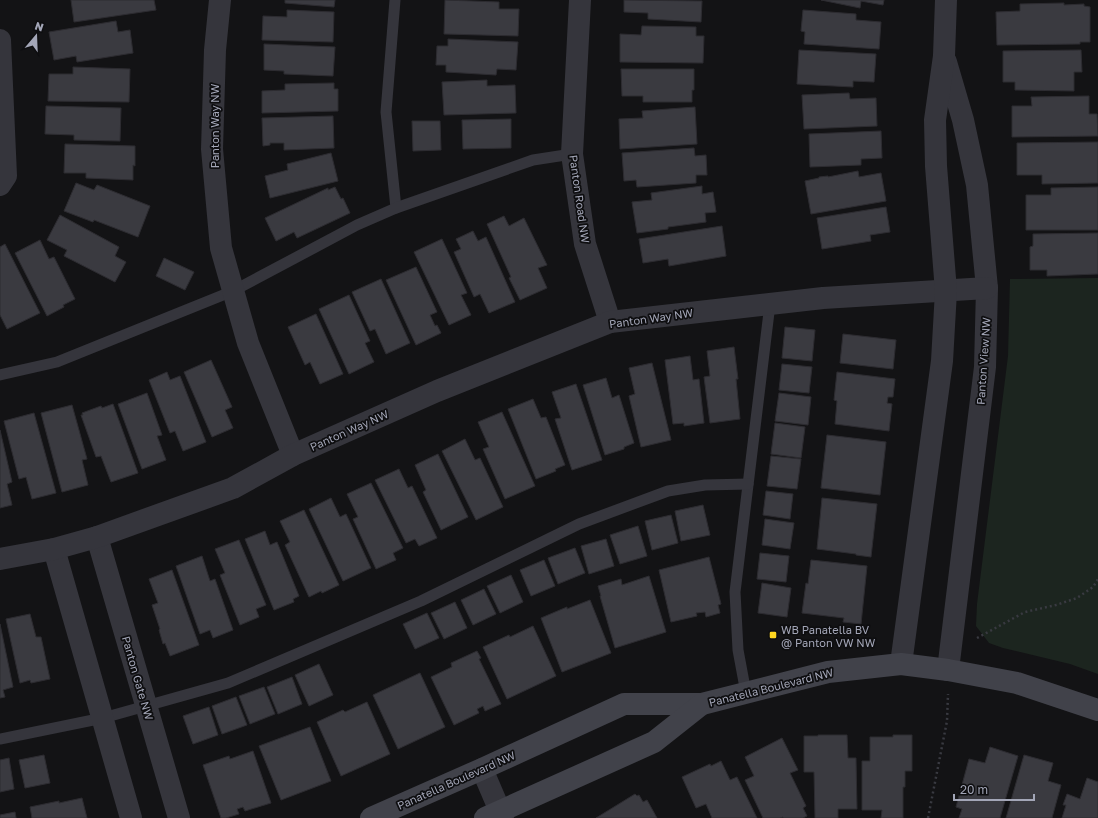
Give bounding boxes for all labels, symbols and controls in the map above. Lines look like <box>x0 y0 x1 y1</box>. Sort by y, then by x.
north arrow <box>16 16 56 56</box>
text: N <box>33 19 45 34</box>
street label: Panton Way NW <box>208 83 221 168</box>
street label: Panton Road NW <box>567 154 593 244</box>
street label: Panton Way NW <box>608 306 694 330</box>
street label: Panton View NW <box>973 316 993 405</box>
street label: Panton Way NW <box>308 407 391 453</box>
place label: WB Panatella BV @ Panton VW NW <box>781 623 876 649</box>
marker: WB Panatella BV @ Panton VW NW <box>768 630 778 640</box>
street label: Panton Gate NW <box>120 634 156 722</box>
street label: Panatella Boulevard NW <box>707 665 835 709</box>
street label: Panatella Boulevard NW <box>395 748 517 812</box>
scale bar <box>954 776 1034 802</box>
text: 20 m <box>960 782 988 797</box>

